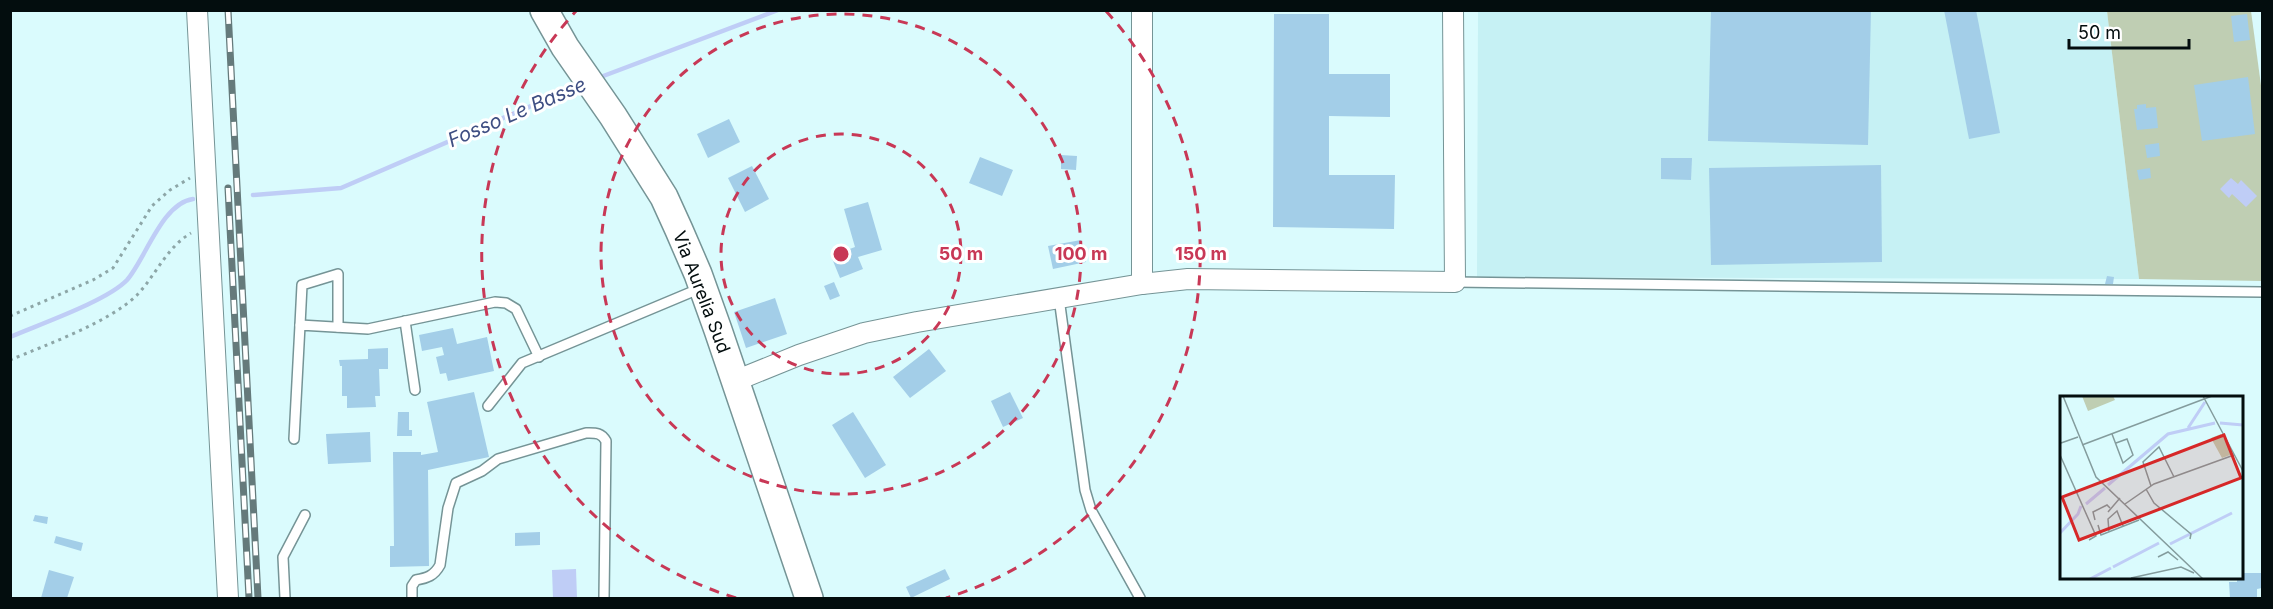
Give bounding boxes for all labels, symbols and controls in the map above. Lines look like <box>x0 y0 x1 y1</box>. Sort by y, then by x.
scale bar <box>2069 12 2189 50</box>
text: 50 m <box>2078 22 2121 43</box>
water label: Fosso Le Basse <box>444 72 590 152</box>
street label: Via Aurelia Sud <box>669 228 735 356</box>
text: 50 m <box>939 243 983 264</box>
text: 100 m <box>1055 243 1107 264</box>
text: 150 m <box>1175 243 1227 264</box>
centre of rings <box>831 244 851 264</box>
inset map <box>2060 396 2243 579</box>

